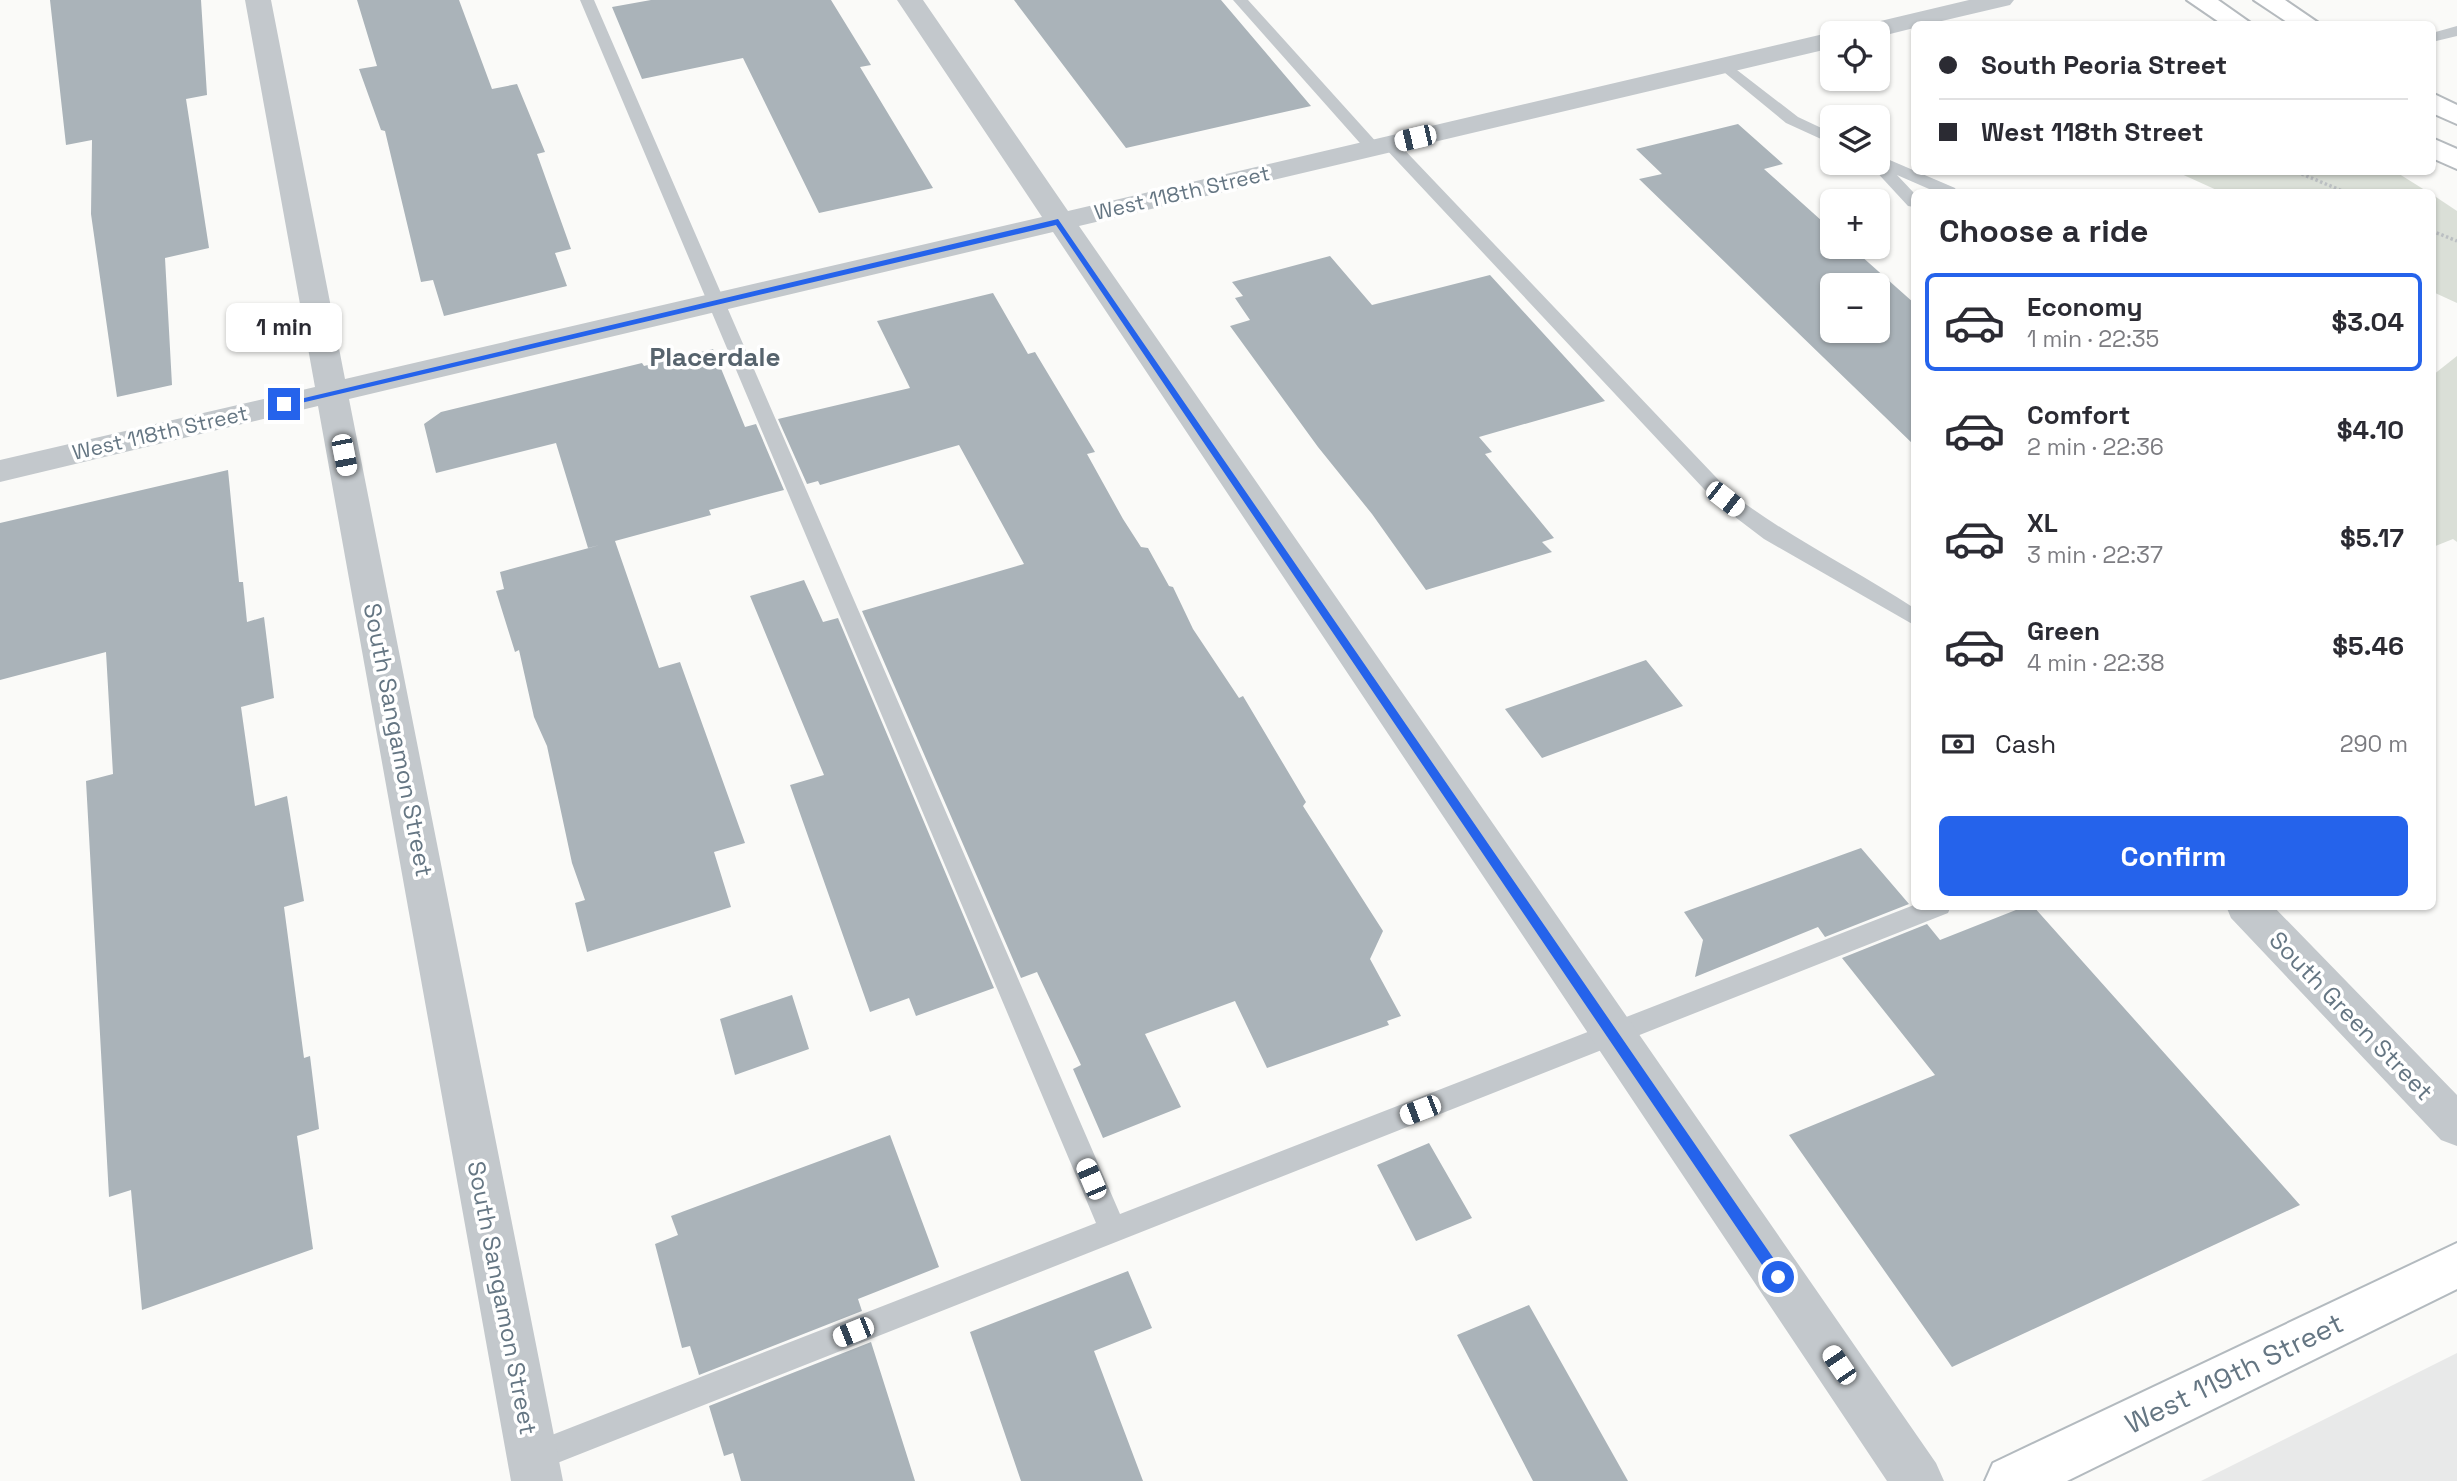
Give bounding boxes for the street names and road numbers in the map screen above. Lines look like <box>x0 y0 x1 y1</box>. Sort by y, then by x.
street label: West 118th Street <box>1092 159 1272 226</box>
street label: West 118th Street <box>70 399 250 466</box>
street label: South Sangamon Street <box>357 600 440 879</box>
street label: South Green Street <box>2263 925 2440 1107</box>
street label: South Sangamon Street <box>461 1158 544 1437</box>
street label: West 119th Street <box>2119 1305 2349 1441</box>

